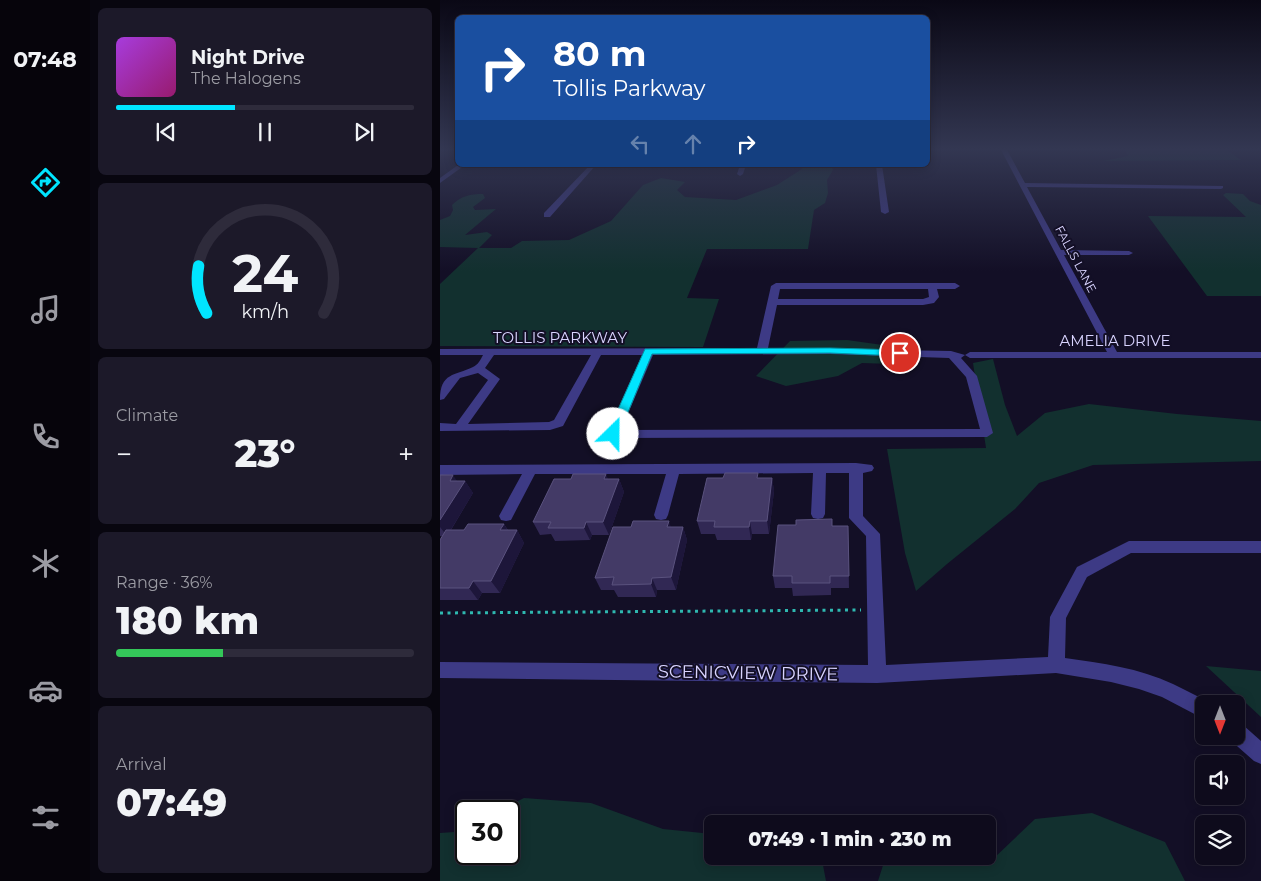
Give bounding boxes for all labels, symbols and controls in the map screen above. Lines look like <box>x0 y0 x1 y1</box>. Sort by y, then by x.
text: 80 m <box>553 32 647 75</box>
icon: right <box>470 35 535 100</box>
text: 07:48 <box>13 46 77 73</box>
text: Night Drive <box>191 46 305 69</box>
text: The Halogens <box>191 69 301 88</box>
text: Tollis Parkway <box>553 75 706 102</box>
icon: previous <box>152 118 180 146</box>
icon: pause <box>251 118 279 146</box>
icon: next <box>350 118 378 146</box>
icon: left <box>626 130 654 158</box>
icon: ahead <box>679 130 707 158</box>
icon: right <box>732 130 760 158</box>
icon: directions <box>28 165 63 200</box>
street label: FALLS LANE <box>1052 223 1100 295</box>
text: 24 <box>232 242 298 305</box>
icon: music <box>28 292 63 327</box>
text: km/h <box>241 301 289 322</box>
street label: TOLLIS PARKWAY <box>493 328 627 347</box>
street label: AMELIA DRIVE <box>1060 331 1171 350</box>
pin <box>879 332 921 374</box>
icon: arrive <box>886 339 914 367</box>
text: Climate <box>116 406 178 425</box>
position arrow <box>586 407 638 459</box>
icon: phone <box>28 419 63 454</box>
text: 23° <box>235 430 295 477</box>
text: − <box>116 437 132 471</box>
text: + <box>398 437 414 471</box>
icon: climate <box>28 546 63 581</box>
text: Range · 36% <box>116 573 213 592</box>
text: 180 km <box>116 597 259 644</box>
street label: SCENICVIEW DRIVE <box>658 660 838 686</box>
icon: car <box>28 673 63 708</box>
north arrow <box>1195 695 1245 745</box>
map controls <box>1195 695 1245 865</box>
text: Arrival <box>116 755 166 774</box>
button: sound <box>1195 755 1245 805</box>
text: 07:49 <box>116 779 227 826</box>
icon: filters <box>28 800 63 835</box>
speed limit sign: 30 <box>455 800 520 865</box>
button: layers <box>1195 815 1245 865</box>
text: 07:49 · 1 min · 230 m <box>748 828 952 851</box>

